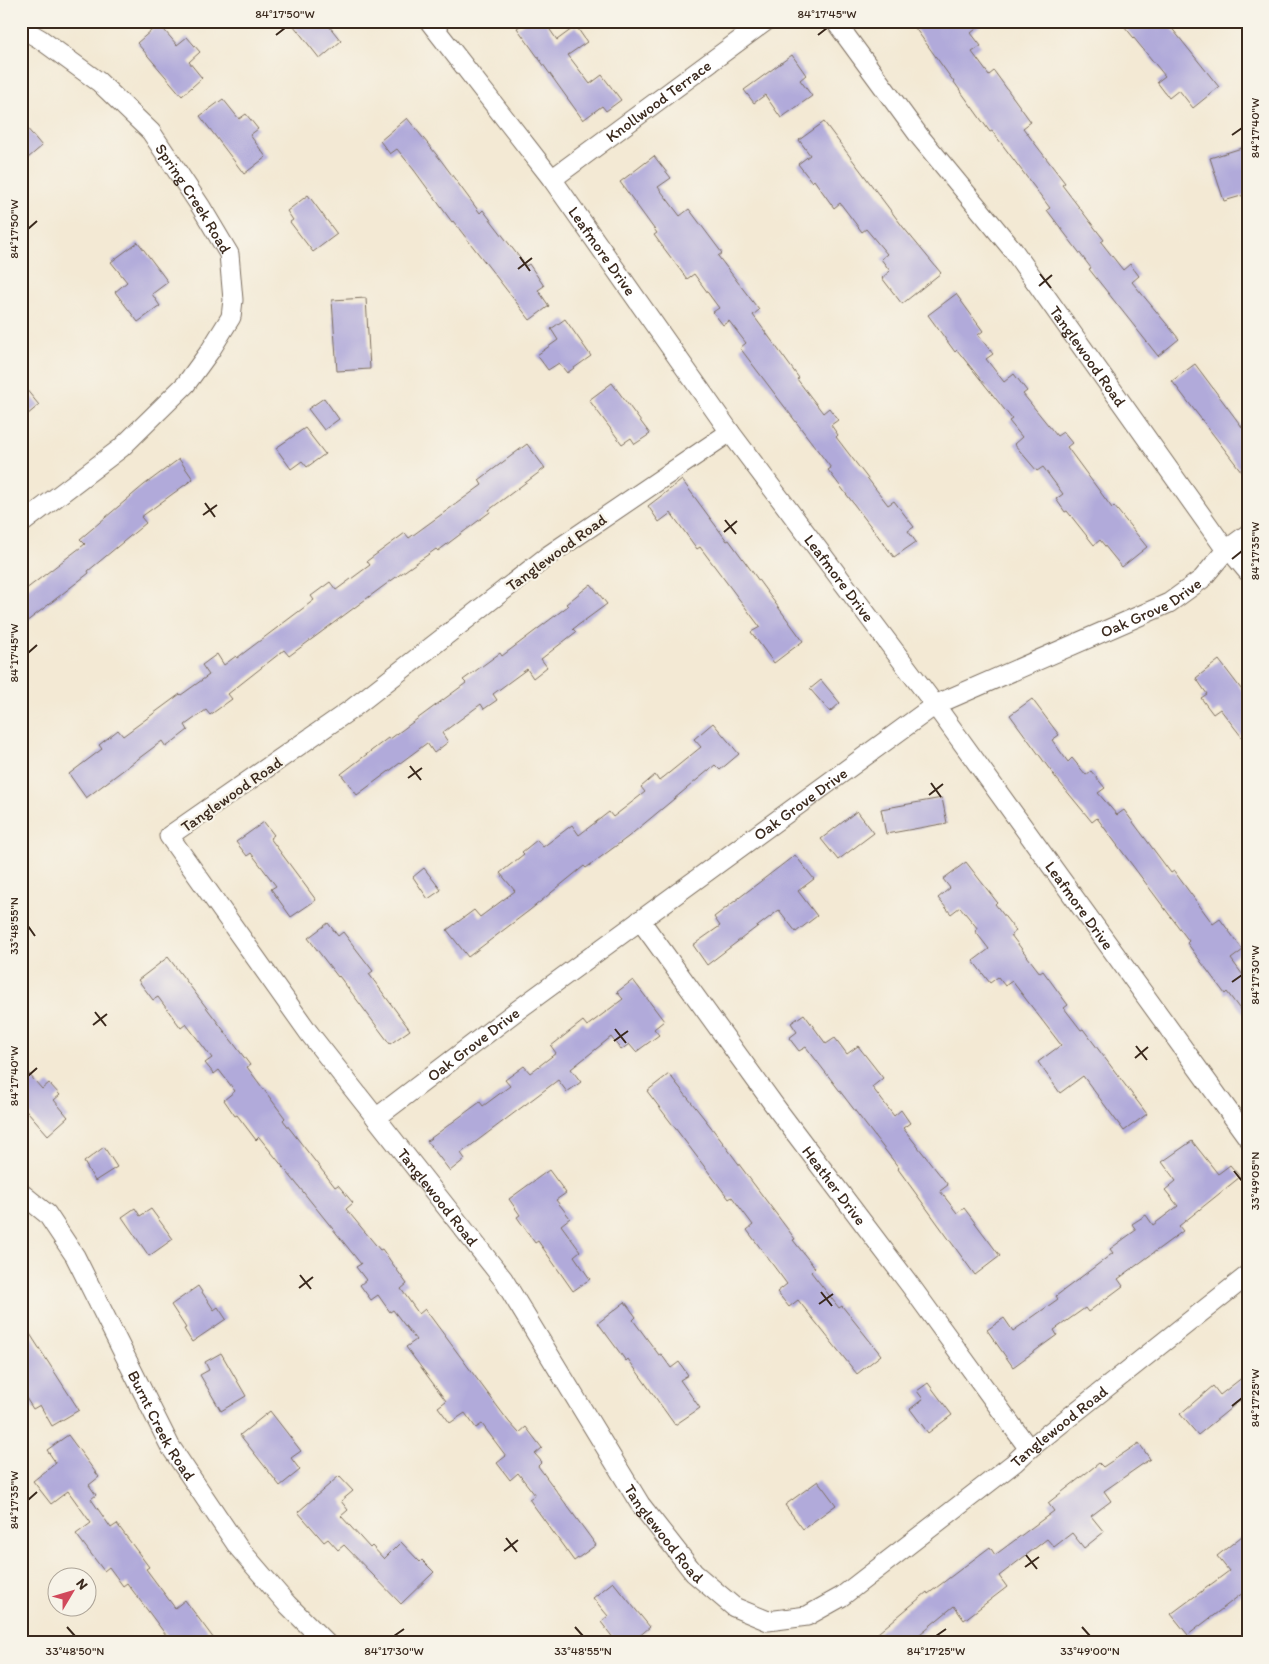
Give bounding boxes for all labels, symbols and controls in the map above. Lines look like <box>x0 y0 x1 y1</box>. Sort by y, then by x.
text: 84°17'50"W <box>255 7 315 21</box>
text: 84°17'45"W <box>797 7 857 21</box>
street label: Knollwood Terrace <box>602 56 715 146</box>
text: 84°17'40"W <box>1248 98 1262 158</box>
street label: Spring Creek Road <box>151 140 236 257</box>
text: 84°17'50"W <box>7 199 21 259</box>
street label: Leafmore Drive <box>564 203 640 300</box>
street label: Tanglewood Road <box>1045 302 1130 411</box>
street label: Tanglewood Road <box>502 510 610 595</box>
text: 84°17'35"W <box>1248 522 1262 580</box>
street label: Leafmore Drive <box>800 531 878 626</box>
street label: Oak Grove Drive <box>1098 574 1205 642</box>
text: 84°17'45"W <box>7 623 21 683</box>
street label: Tanglewood Road <box>177 752 286 836</box>
street label: Oak Grove Drive <box>750 763 851 844</box>
street label: Leafmore Drive <box>1041 858 1118 954</box>
text: 33°48'55"N <box>7 897 21 955</box>
text: 84°17'30"W <box>1248 945 1262 1005</box>
street label: Oak Grove Drive <box>423 1003 523 1086</box>
text: 84°17'40"W <box>7 1046 21 1106</box>
street label: Heather Drive <box>798 1142 870 1229</box>
street label: Tanglewood Road <box>393 1144 482 1250</box>
text: 33°49'05"N <box>1248 1152 1262 1210</box>
street label: Burnt Creek Road <box>124 1367 199 1484</box>
text: 84°17'25"W <box>1248 1369 1262 1427</box>
street label: Tanglewood Road <box>1007 1381 1112 1471</box>
text: 84°17'35"W <box>7 1471 21 1529</box>
street label: Tanglewood Road <box>620 1481 708 1587</box>
north arrow <box>48 1566 98 1616</box>
text: N <box>72 1575 91 1593</box>
text: 33°48'50"N <box>46 1644 104 1658</box>
text: 84°17'30"W <box>364 1644 424 1658</box>
text: 33°48'55"N <box>554 1644 612 1658</box>
text: 84°17'25"W <box>907 1644 965 1658</box>
text: 33°49'00"N <box>1060 1644 1120 1658</box>

